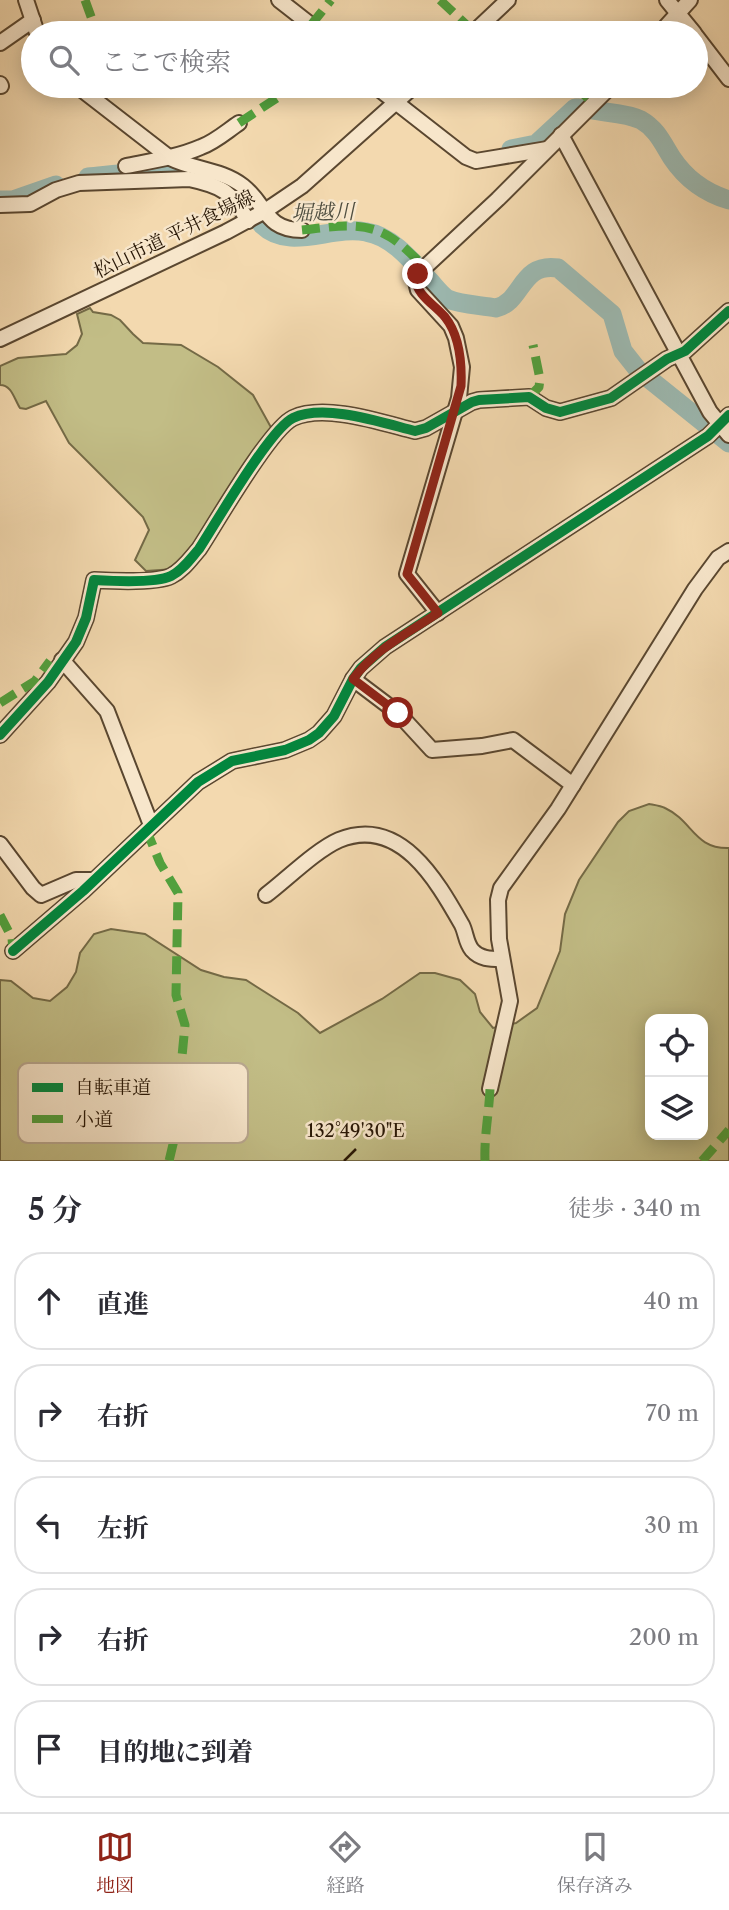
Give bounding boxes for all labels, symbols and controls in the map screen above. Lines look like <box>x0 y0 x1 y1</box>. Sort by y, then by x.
search box <box>21 21 708 98</box>
icon: search <box>45 41 83 79</box>
text: ここで検索 <box>101 46 231 78</box>
street label: 松山市道 平井食場線 <box>90 185 258 283</box>
water label: 堀越川 <box>291 198 357 226</box>
route end <box>402 258 433 289</box>
route start <box>382 697 413 728</box>
map controls <box>645 1014 708 1140</box>
button: locate <box>645 1014 708 1077</box>
legend <box>18 1063 248 1143</box>
text: 自転車道 <box>75 1076 151 1099</box>
button: layers <box>645 1077 708 1140</box>
text: 小道 <box>75 1108 113 1131</box>
text: 132°49'30"E <box>307 1120 405 1142</box>
text: 5 分 <box>28 1191 82 1228</box>
text: 徒歩 · 340 m <box>568 1194 701 1222</box>
icon: ahead <box>30 1282 68 1320</box>
text: 40 m <box>644 1287 699 1315</box>
text: 直進 <box>97 1288 149 1320</box>
icon: right <box>30 1394 68 1432</box>
text: 70 m <box>646 1399 699 1427</box>
text: 右折 <box>97 1400 149 1432</box>
icon: left <box>30 1506 68 1544</box>
text: 30 m <box>644 1511 699 1539</box>
text: 左折 <box>97 1512 149 1544</box>
icon: right <box>30 1618 68 1656</box>
text: 200 m <box>629 1623 699 1651</box>
text: 右折 <box>97 1624 149 1656</box>
icon: arrive <box>30 1730 68 1768</box>
text: 目的地に到着 <box>97 1736 253 1768</box>
tab: 地図 <box>96 1828 134 1897</box>
tab: 経路 <box>326 1828 365 1897</box>
tab: 保存済み <box>557 1828 633 1897</box>

